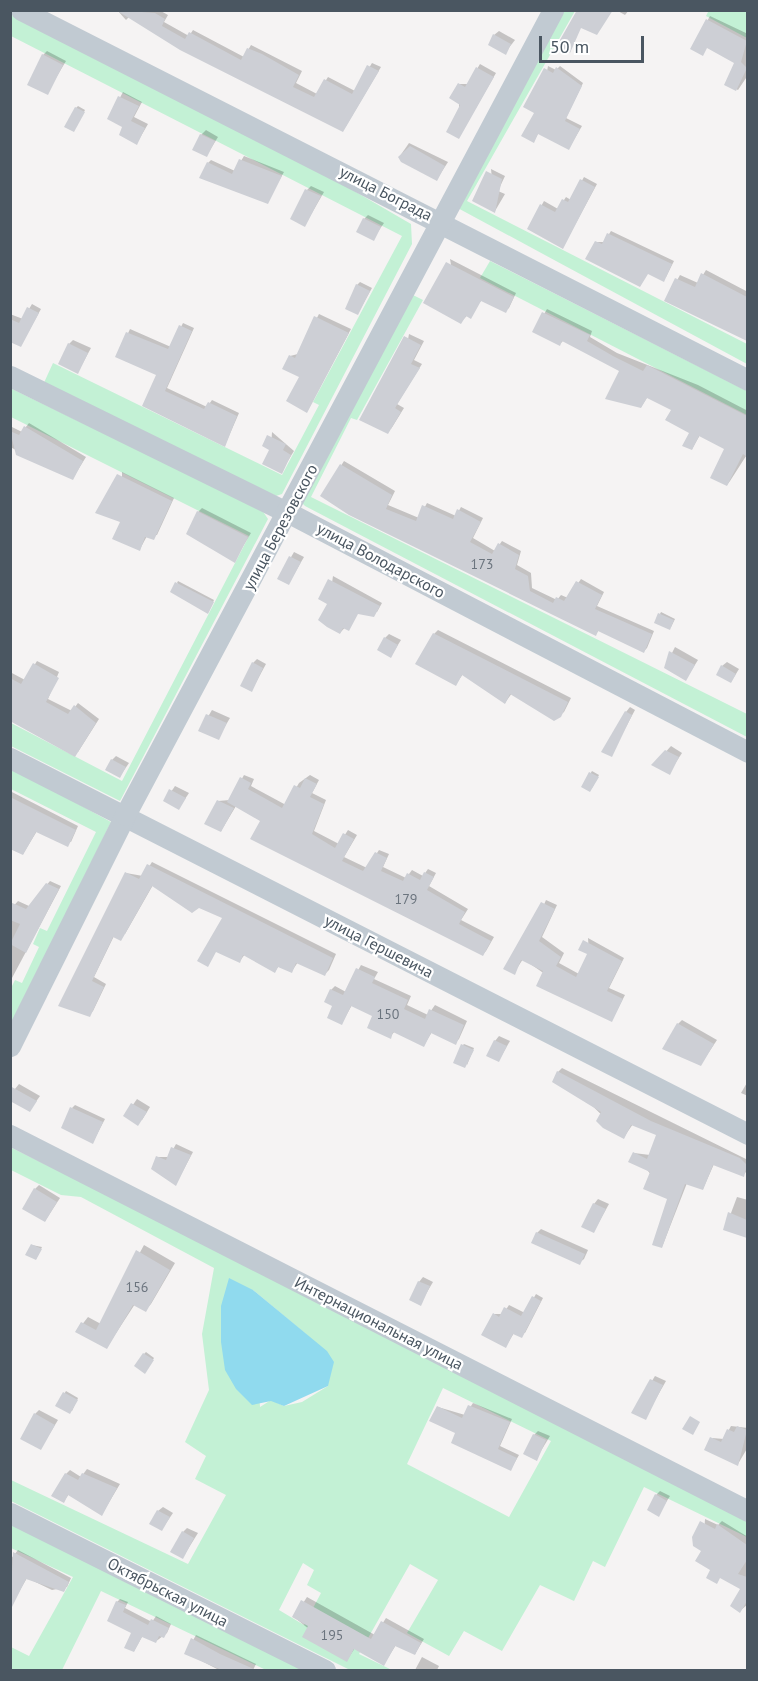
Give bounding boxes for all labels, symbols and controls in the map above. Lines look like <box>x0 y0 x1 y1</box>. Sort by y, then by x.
scale bar <box>542 24 647 62</box>
text: 50 m <box>550 35 589 58</box>
street label: улица Бограда <box>336 161 436 225</box>
street label: улица Березовского <box>239 461 321 593</box>
street label: улица Володарского <box>314 518 448 602</box>
house number: 173 <box>471 556 493 572</box>
house number: 179 <box>395 891 417 907</box>
street label: улица Гершевича <box>321 910 437 982</box>
house number: 150 <box>377 1006 399 1022</box>
street label: Интернациональная улица <box>292 1272 466 1374</box>
house number: 156 <box>126 1279 148 1295</box>
street label: Октябрьская улица <box>105 1553 231 1631</box>
house number: 195 <box>321 1627 343 1643</box>

